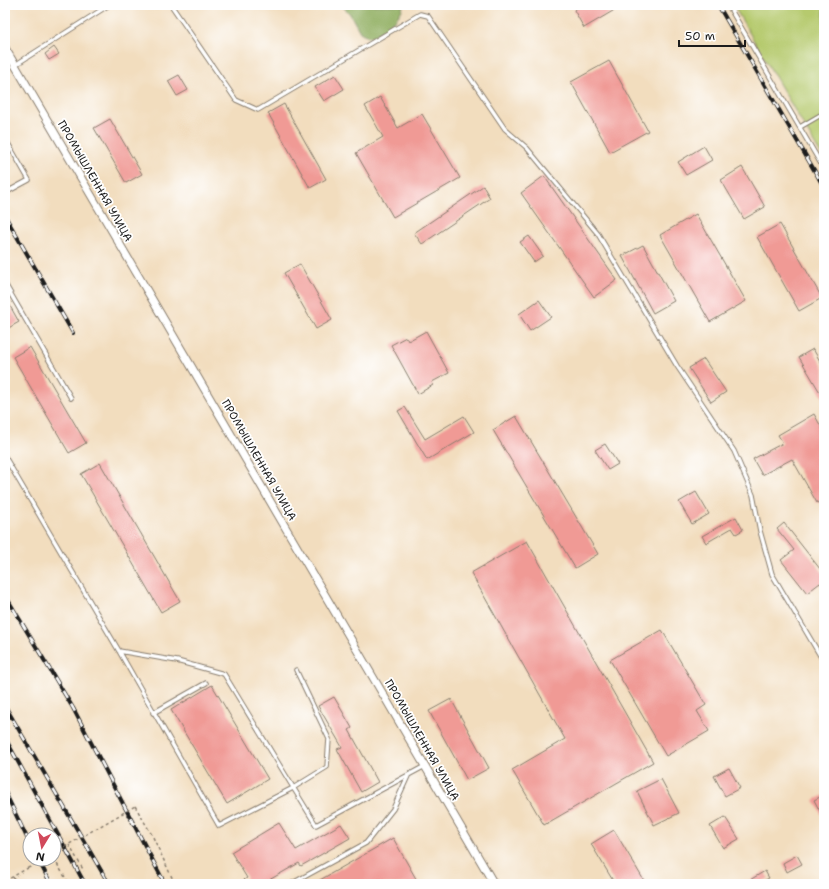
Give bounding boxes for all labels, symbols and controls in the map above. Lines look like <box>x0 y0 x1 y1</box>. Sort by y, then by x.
scale bar <box>679 22 745 48</box>
text: 50 m <box>685 28 715 44</box>
street label: ПРОМЫШЛЕННАЯ УЛИЦА <box>54 118 136 244</box>
street label: ПРОМЫШЛЕННАЯ УЛИЦА <box>218 397 300 523</box>
street label: ПРОМЫШЛЕННАЯ УЛИЦА <box>381 677 463 803</box>
north arrow <box>22 827 62 867</box>
text: N <box>34 848 46 864</box>

